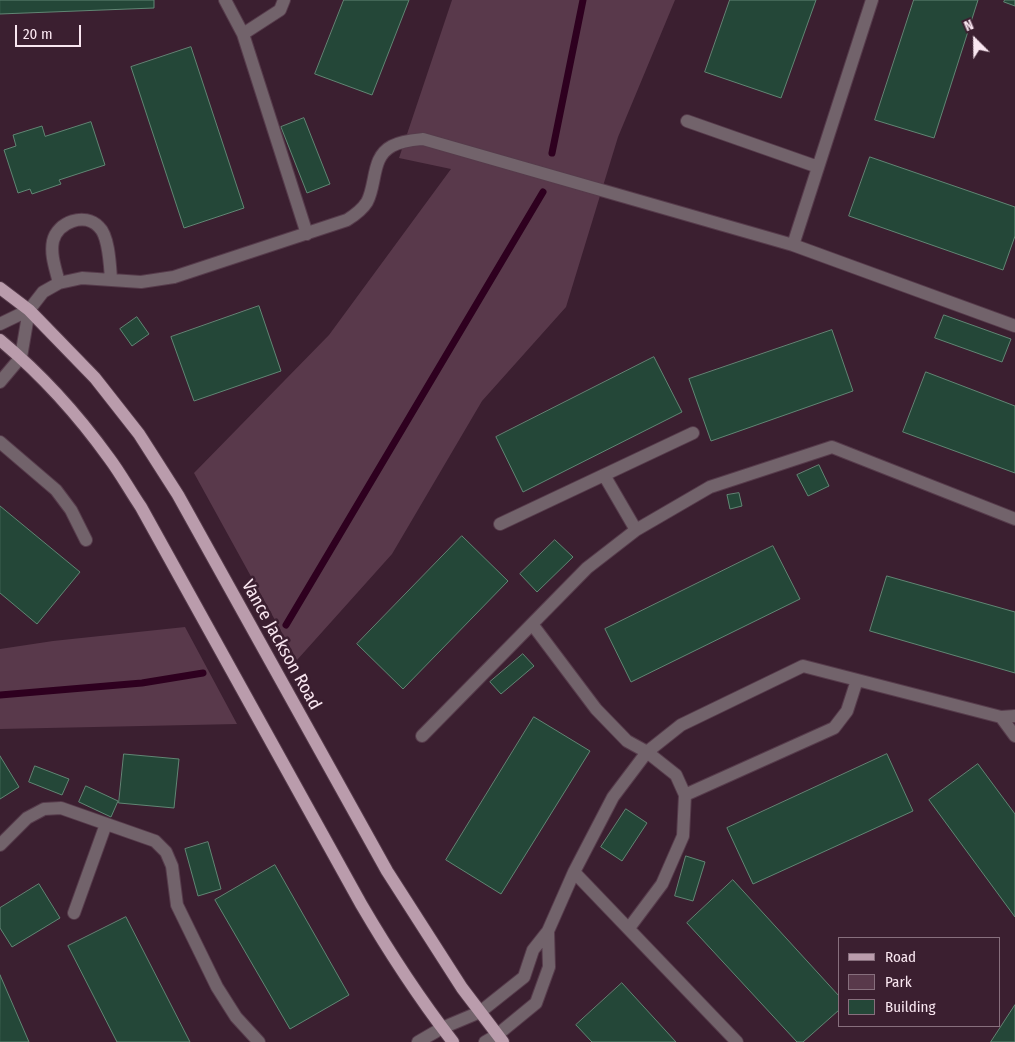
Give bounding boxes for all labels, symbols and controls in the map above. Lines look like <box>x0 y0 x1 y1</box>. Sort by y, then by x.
scale bar <box>18 15 84 47</box>
north arrow <box>950 15 1000 65</box>
text: N <box>962 16 976 35</box>
text: 20 m <box>23 25 53 43</box>
street label: Vance Jackson Road <box>236 576 326 714</box>
legend <box>838 937 1000 1027</box>
text: Road <box>885 948 916 966</box>
text: Park <box>885 973 912 991</box>
text: Building <box>885 998 936 1016</box>

